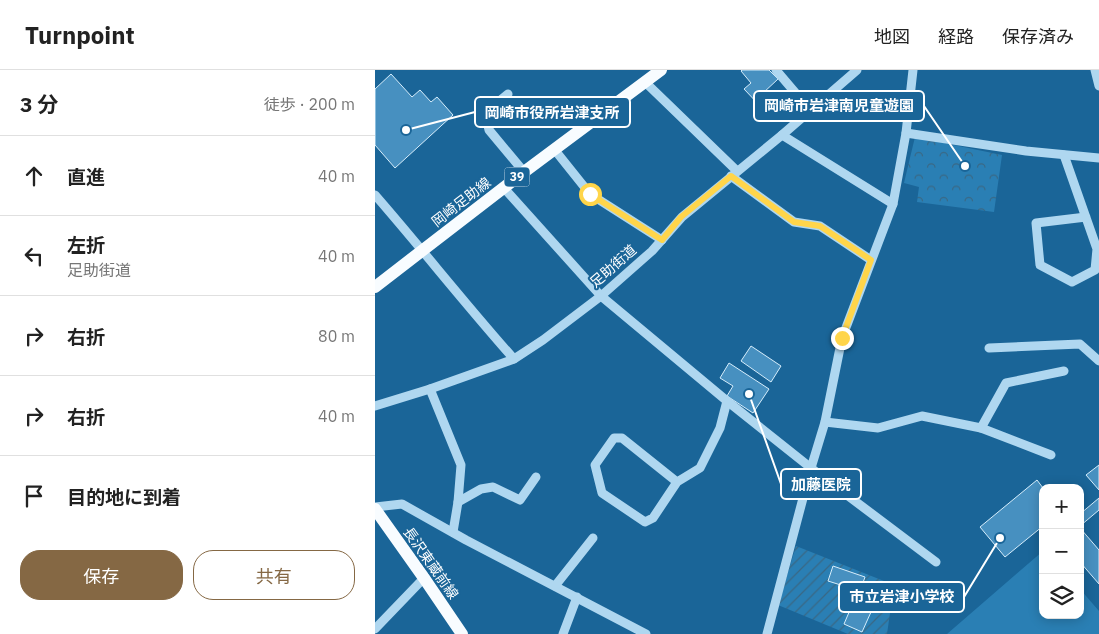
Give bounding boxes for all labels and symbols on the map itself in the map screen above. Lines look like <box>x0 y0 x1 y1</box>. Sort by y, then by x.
callout: 岡崎市岩津南児童遊園 <box>754 91 924 121</box>
text: 岡崎市岩津南児童遊園 <box>764 96 914 115</box>
callout: 岡崎市役所岩津支所 <box>475 97 630 127</box>
text: 岡崎市役所岩津支所 <box>484 103 620 122</box>
road number: 39 <box>505 168 529 186</box>
street label: 岡崎足助線 <box>428 173 494 231</box>
route start <box>579 183 602 206</box>
street label: 足助街道 <box>586 241 640 291</box>
route end <box>831 327 854 350</box>
callout: 加藤医院 <box>781 469 861 499</box>
text: 加藤医院 <box>791 475 851 494</box>
street label: 長沢東蔵前線 <box>400 523 462 603</box>
callout: 市立岩津小学校 <box>839 582 964 612</box>
text: 市立岩津小学校 <box>849 587 955 606</box>

